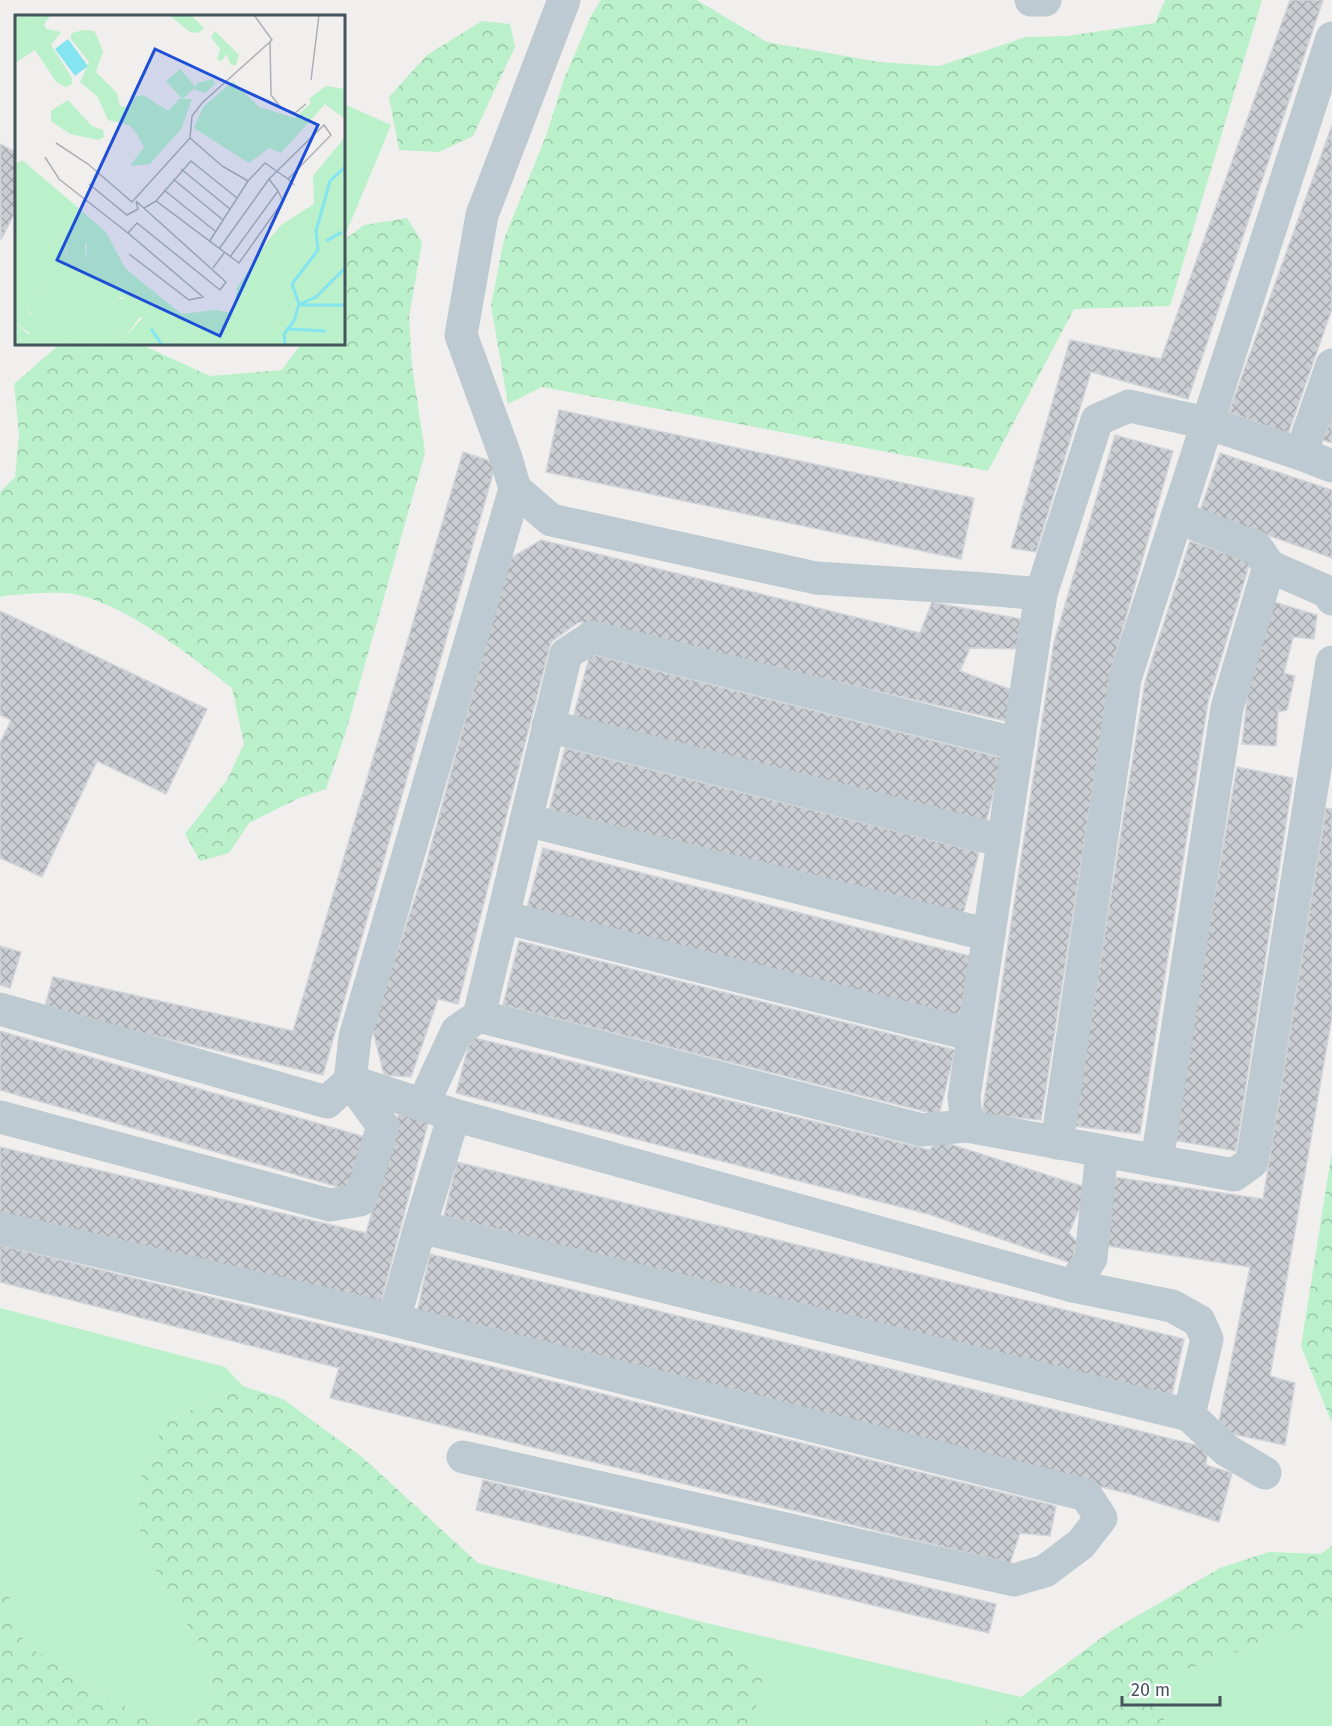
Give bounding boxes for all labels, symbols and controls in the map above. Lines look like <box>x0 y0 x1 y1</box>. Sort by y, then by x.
inset map <box>15 15 345 345</box>
scale bar <box>1122 1669 1220 1707</box>
text: 20 m <box>1131 1679 1170 1701</box>

